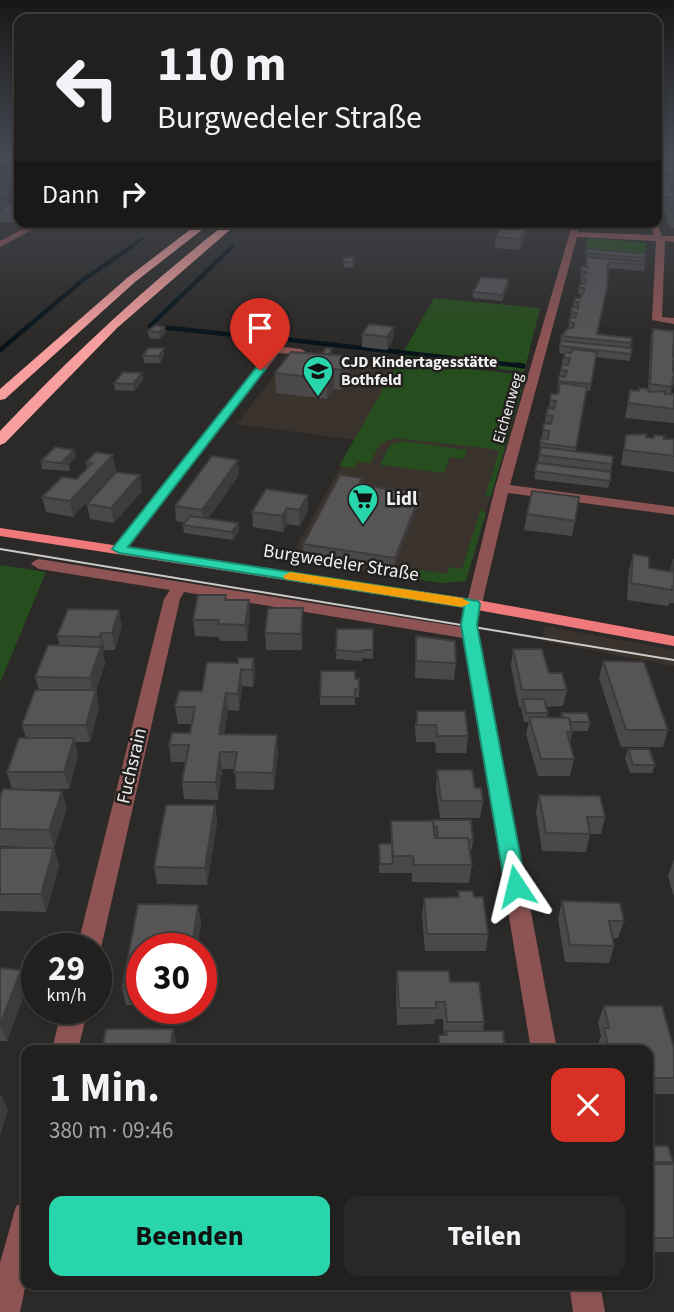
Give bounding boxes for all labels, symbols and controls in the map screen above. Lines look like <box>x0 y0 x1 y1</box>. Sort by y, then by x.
text: 110 m <box>157 30 286 100</box>
icon: left <box>42 42 133 133</box>
text: Burgwedeler Straße <box>157 95 422 141</box>
icon: right <box>114 175 152 213</box>
text: Dann <box>42 176 100 213</box>
pin <box>230 298 290 370</box>
icon: arrive <box>241 309 279 347</box>
place label: CJD Kindertagesstätte Bothfeld <box>341 351 497 391</box>
school or university icon: CJD Kindertagesstätte Bothfeld <box>301 354 335 398</box>
street label: Eichenweg <box>487 370 529 446</box>
supermarket icon: Lidl <box>346 482 380 526</box>
place label: Lidl <box>386 486 418 513</box>
street label: Burgwedeler Straße <box>261 537 421 589</box>
street label: Fuchsrain <box>110 725 154 807</box>
position arrow <box>479 849 553 923</box>
speed limit sign: 30 <box>126 933 217 1024</box>
text: 29 <box>48 944 85 994</box>
text: km/h <box>47 983 86 1008</box>
text: 1 Min. <box>49 1058 160 1118</box>
button: close <box>551 1068 625 1142</box>
text: 380 m · 09:46 <box>49 1114 173 1147</box>
button: Beenden <box>49 1196 330 1276</box>
button: Teilen <box>344 1196 625 1276</box>

